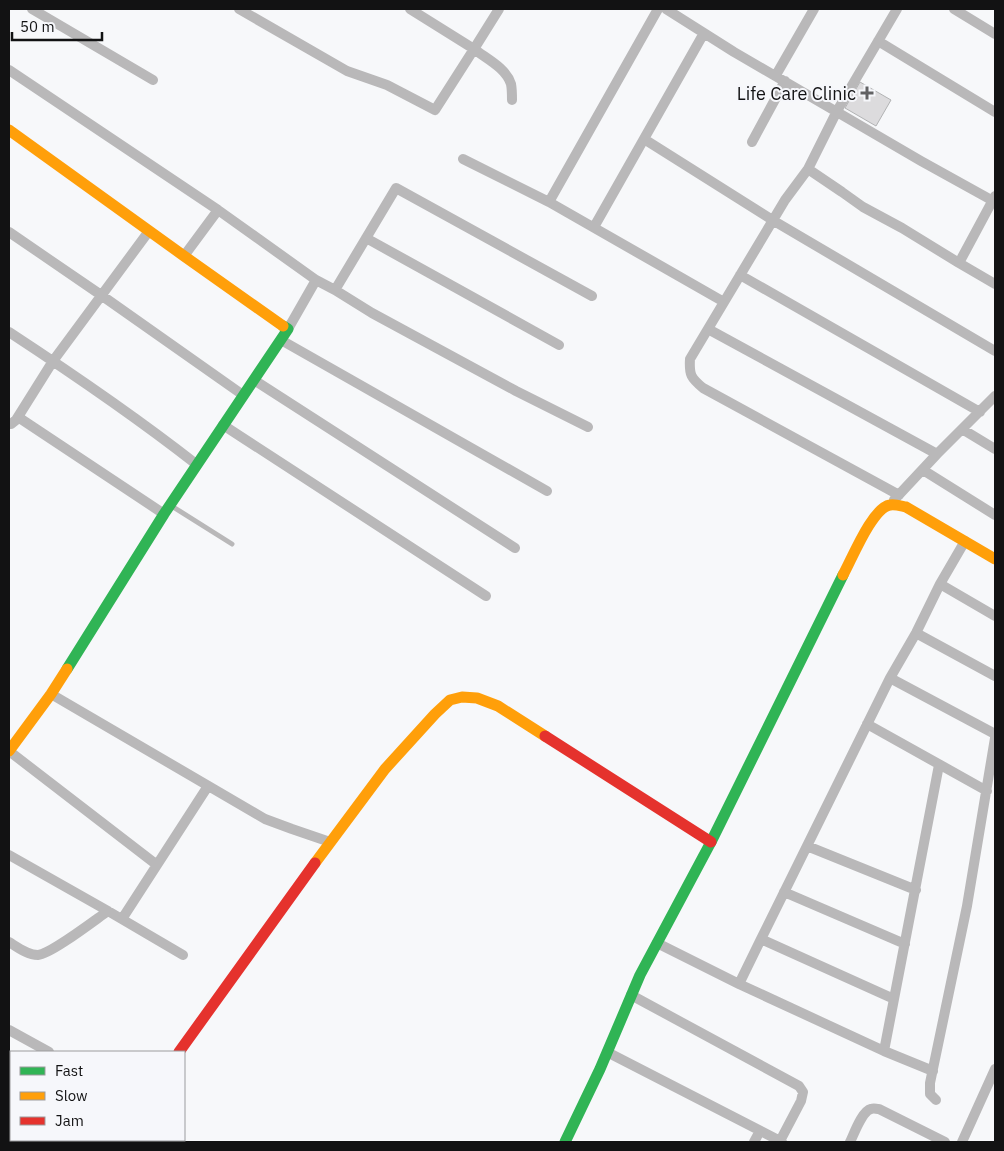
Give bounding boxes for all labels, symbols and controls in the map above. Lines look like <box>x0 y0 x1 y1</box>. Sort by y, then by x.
scale bar <box>12 10 102 42</box>
text: 50 m <box>20 17 55 36</box>
place label: Life Care Clinic <box>737 82 856 105</box>
marker: Life Care Clinic <box>860 86 874 100</box>
legend <box>10 1051 185 1141</box>
text: Fast <box>55 1061 83 1080</box>
text: Slow <box>55 1086 88 1105</box>
text: Jam <box>55 1111 84 1130</box>

